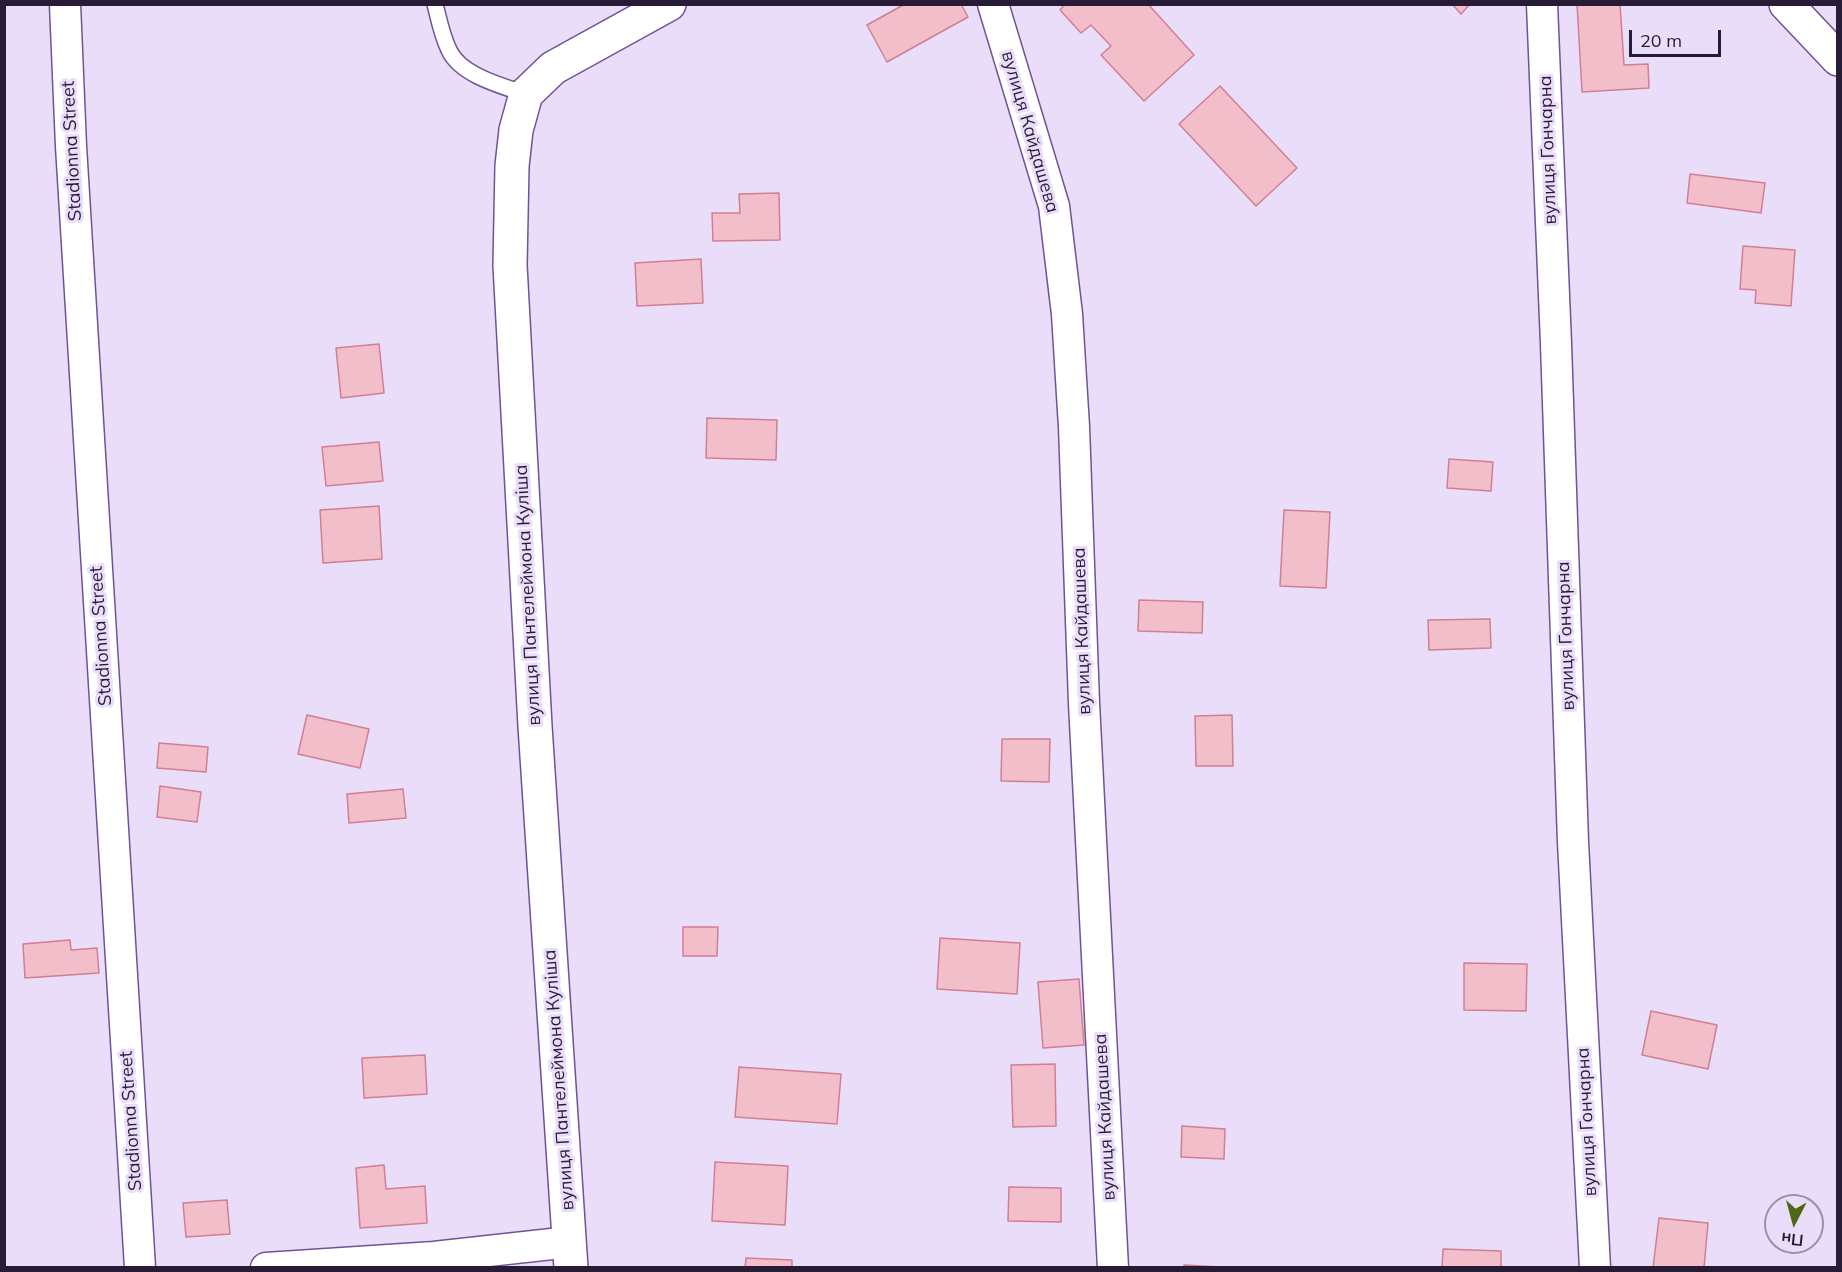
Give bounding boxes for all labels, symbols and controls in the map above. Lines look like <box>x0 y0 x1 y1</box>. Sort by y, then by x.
scale bar <box>1632 18 1724 56</box>
text: 20 m <box>1640 29 1682 52</box>
street label: вулиця Кайдашева <box>997 49 1063 215</box>
street label: вулиця Гончарна <box>1535 75 1561 225</box>
street label: Stadionna Street <box>58 81 86 221</box>
street label: вулиця Пантелеймона Куліша <box>510 464 546 726</box>
street label: вулиця Кайдашева <box>1068 547 1096 715</box>
street label: вулиця Гончарна <box>1553 561 1579 711</box>
street label: Stadionna Street <box>85 565 117 707</box>
street label: вулиця Пантелеймона Куліша <box>539 949 579 1211</box>
street label: вулиця Кайдашева <box>1090 1033 1120 1201</box>
street label: вулиця Гончарна <box>1572 1047 1602 1197</box>
street label: Stadionna Street <box>115 1050 147 1192</box>
north arrow <box>1764 1194 1824 1254</box>
text: Пн <box>1780 1229 1804 1251</box>

